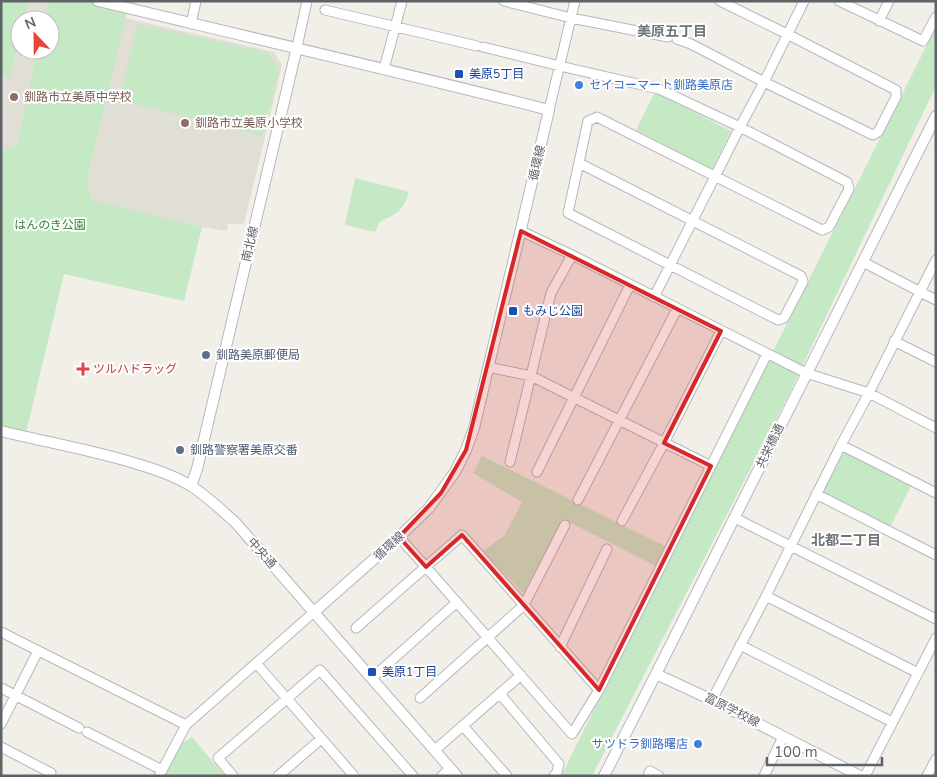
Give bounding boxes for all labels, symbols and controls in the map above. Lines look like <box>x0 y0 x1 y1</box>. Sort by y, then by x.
north arrow <box>10 10 60 60</box>
text: N <box>22 13 39 34</box>
district label: 美原五丁目 <box>637 22 707 41</box>
place label: 美原5丁目 <box>469 66 524 82</box>
marker: 美原5丁目 <box>453 68 465 80</box>
place label: セイコーマート釧路美原店 <box>589 77 733 93</box>
marker: セイコーマート釧路美原店 <box>573 79 585 91</box>
place label: 釧路市立美原中学校 <box>24 89 132 105</box>
marker: 釧路市立美原中学校 <box>8 91 20 103</box>
place label: 釧路市立美原小学校 <box>195 115 303 131</box>
marker: 釧路市立美原小学校 <box>179 117 191 129</box>
street label: 循環線 <box>525 144 549 182</box>
park label: はんのき公園 <box>14 217 86 233</box>
street label: 南北線 <box>238 225 262 263</box>
place label: もみじ公園 <box>523 303 583 319</box>
marker: もみじ公園 <box>507 305 519 317</box>
place label: 釧路美原郵便局 <box>216 347 300 363</box>
marker: 釧路美原郵便局 <box>200 349 212 361</box>
place label: ツルハドラッグ <box>93 361 177 377</box>
marker: ツルハドラッグ <box>77 363 89 375</box>
street label: 共栄橋通 <box>752 421 788 471</box>
place label: 釧路警察署美原交番 <box>190 442 298 458</box>
marker: 釧路警察署美原交番 <box>174 444 186 456</box>
street label: 循環線 <box>370 528 408 564</box>
district label: 北都二丁目 <box>811 531 881 550</box>
street label: 中央通 <box>244 534 280 572</box>
place label: 美原1丁目 <box>382 664 437 680</box>
marker: 美原1丁目 <box>366 666 378 678</box>
street label: 富原学校線 <box>702 689 762 731</box>
scale bar <box>767 734 882 766</box>
place label: サツドラ釧路曙店 <box>592 736 688 752</box>
marker: サツドラ釧路曙店 <box>692 738 704 750</box>
text: 100 m <box>774 742 818 762</box>

